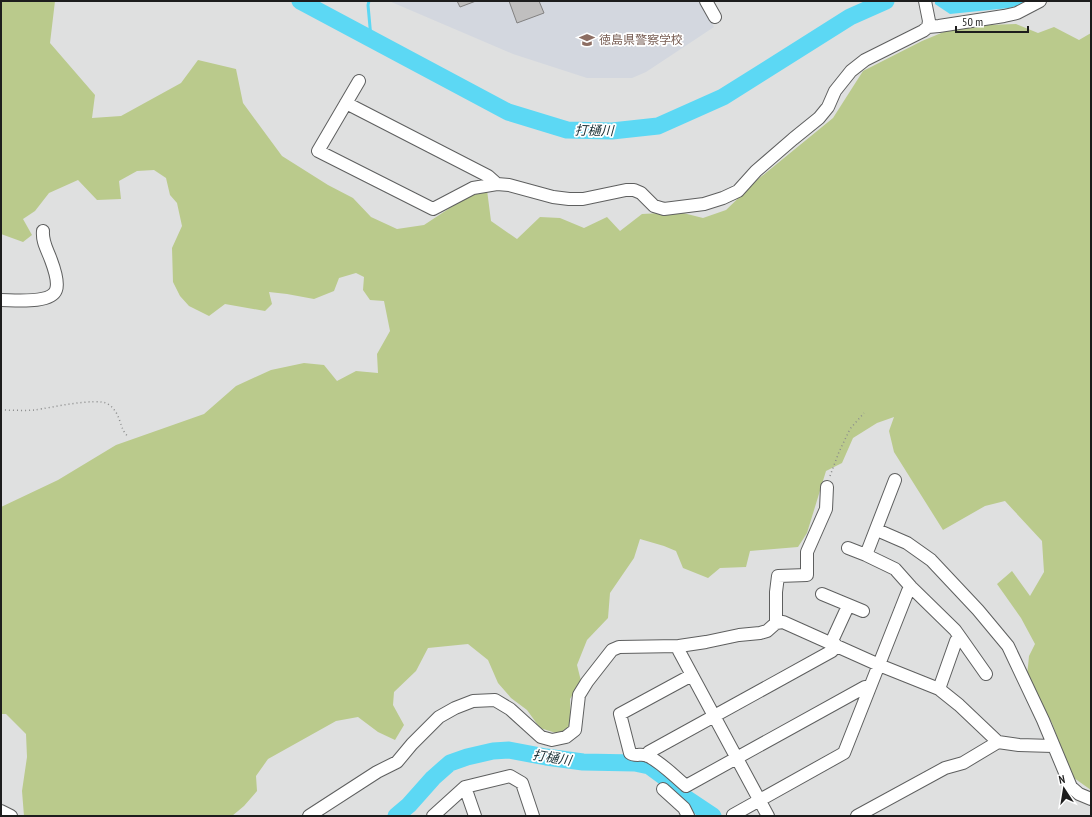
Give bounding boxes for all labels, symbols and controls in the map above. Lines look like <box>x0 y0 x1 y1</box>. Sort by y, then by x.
scale bar <box>956 8 1028 34</box>
text: 50 m <box>962 14 983 29</box>
school or university icon: 徳島県警察学校 <box>578 31 596 49</box>
place label: 徳島県警察学校 <box>599 32 683 47</box>
water label: 打樋川 <box>574 122 616 139</box>
water label: 打樋川 <box>531 746 574 769</box>
north arrow <box>1044 769 1084 809</box>
text: N <box>1058 772 1066 787</box>

